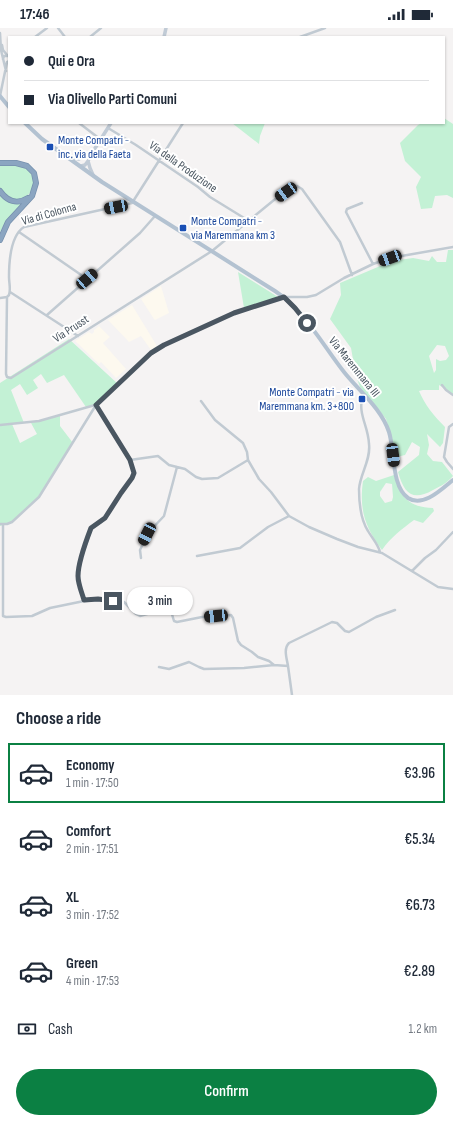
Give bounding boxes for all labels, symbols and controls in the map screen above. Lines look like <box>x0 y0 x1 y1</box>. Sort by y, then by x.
text: 17:46 <box>20 5 50 24</box>
text: Qui e Ora <box>48 52 95 71</box>
text: Via Olivello Parti Comuni <box>48 90 177 109</box>
place label: Monte Compatri - inc. via della Faeta <box>58 133 131 162</box>
street label: Via della Produzione <box>146 138 220 196</box>
marker: Monte Compatri - inc. via della Faeta <box>45 142 55 152</box>
car <box>273 180 299 204</box>
street label: Via di Colonna <box>20 199 78 229</box>
car <box>103 199 129 215</box>
place label: Monte Compatri - via Maremmana km 3 <box>191 214 275 243</box>
marker: Monte Compatri - via Maremmana km 3 <box>178 223 188 233</box>
car <box>377 248 403 268</box>
car <box>74 267 100 291</box>
street label: Via Prusst <box>50 312 92 346</box>
route start <box>298 314 316 332</box>
street label: Via Maremmana III <box>325 334 383 400</box>
place label: Monte Compatri - via Maremmana km. 3+800 <box>259 385 354 414</box>
marker: Monte Compatri - via Maremmana km. 3+800 <box>357 394 367 404</box>
car <box>386 442 400 468</box>
car <box>136 521 158 547</box>
callout: 3 min <box>127 587 193 615</box>
route end <box>104 592 122 610</box>
text: 3 min <box>148 593 172 609</box>
car <box>203 609 229 623</box>
text: Choose a ride <box>16 708 101 729</box>
icon: car <box>18 755 54 791</box>
text: Economy <box>66 756 115 775</box>
text: €3.96 <box>404 764 435 783</box>
text: 1 min · 17:50 <box>66 775 119 791</box>
icon: car <box>18 821 54 857</box>
text: Comfort <box>66 822 111 841</box>
text: €5.34 <box>405 830 435 849</box>
text: 2 min · 17:51 <box>66 841 118 857</box>
icon: car <box>18 887 54 923</box>
text: XL <box>66 888 79 907</box>
text: €6.73 <box>405 896 435 915</box>
text: 3 min · 17:52 <box>66 907 119 923</box>
icon: car <box>18 953 54 989</box>
text: Green <box>66 954 98 973</box>
text: €2.89 <box>404 962 435 981</box>
text: 4 min · 17:53 <box>66 973 119 989</box>
icon: cash <box>16 1018 38 1040</box>
text: Cash <box>48 1020 73 1039</box>
text: 1.2 km <box>408 1021 437 1037</box>
button: Confirm <box>16 1069 437 1115</box>

